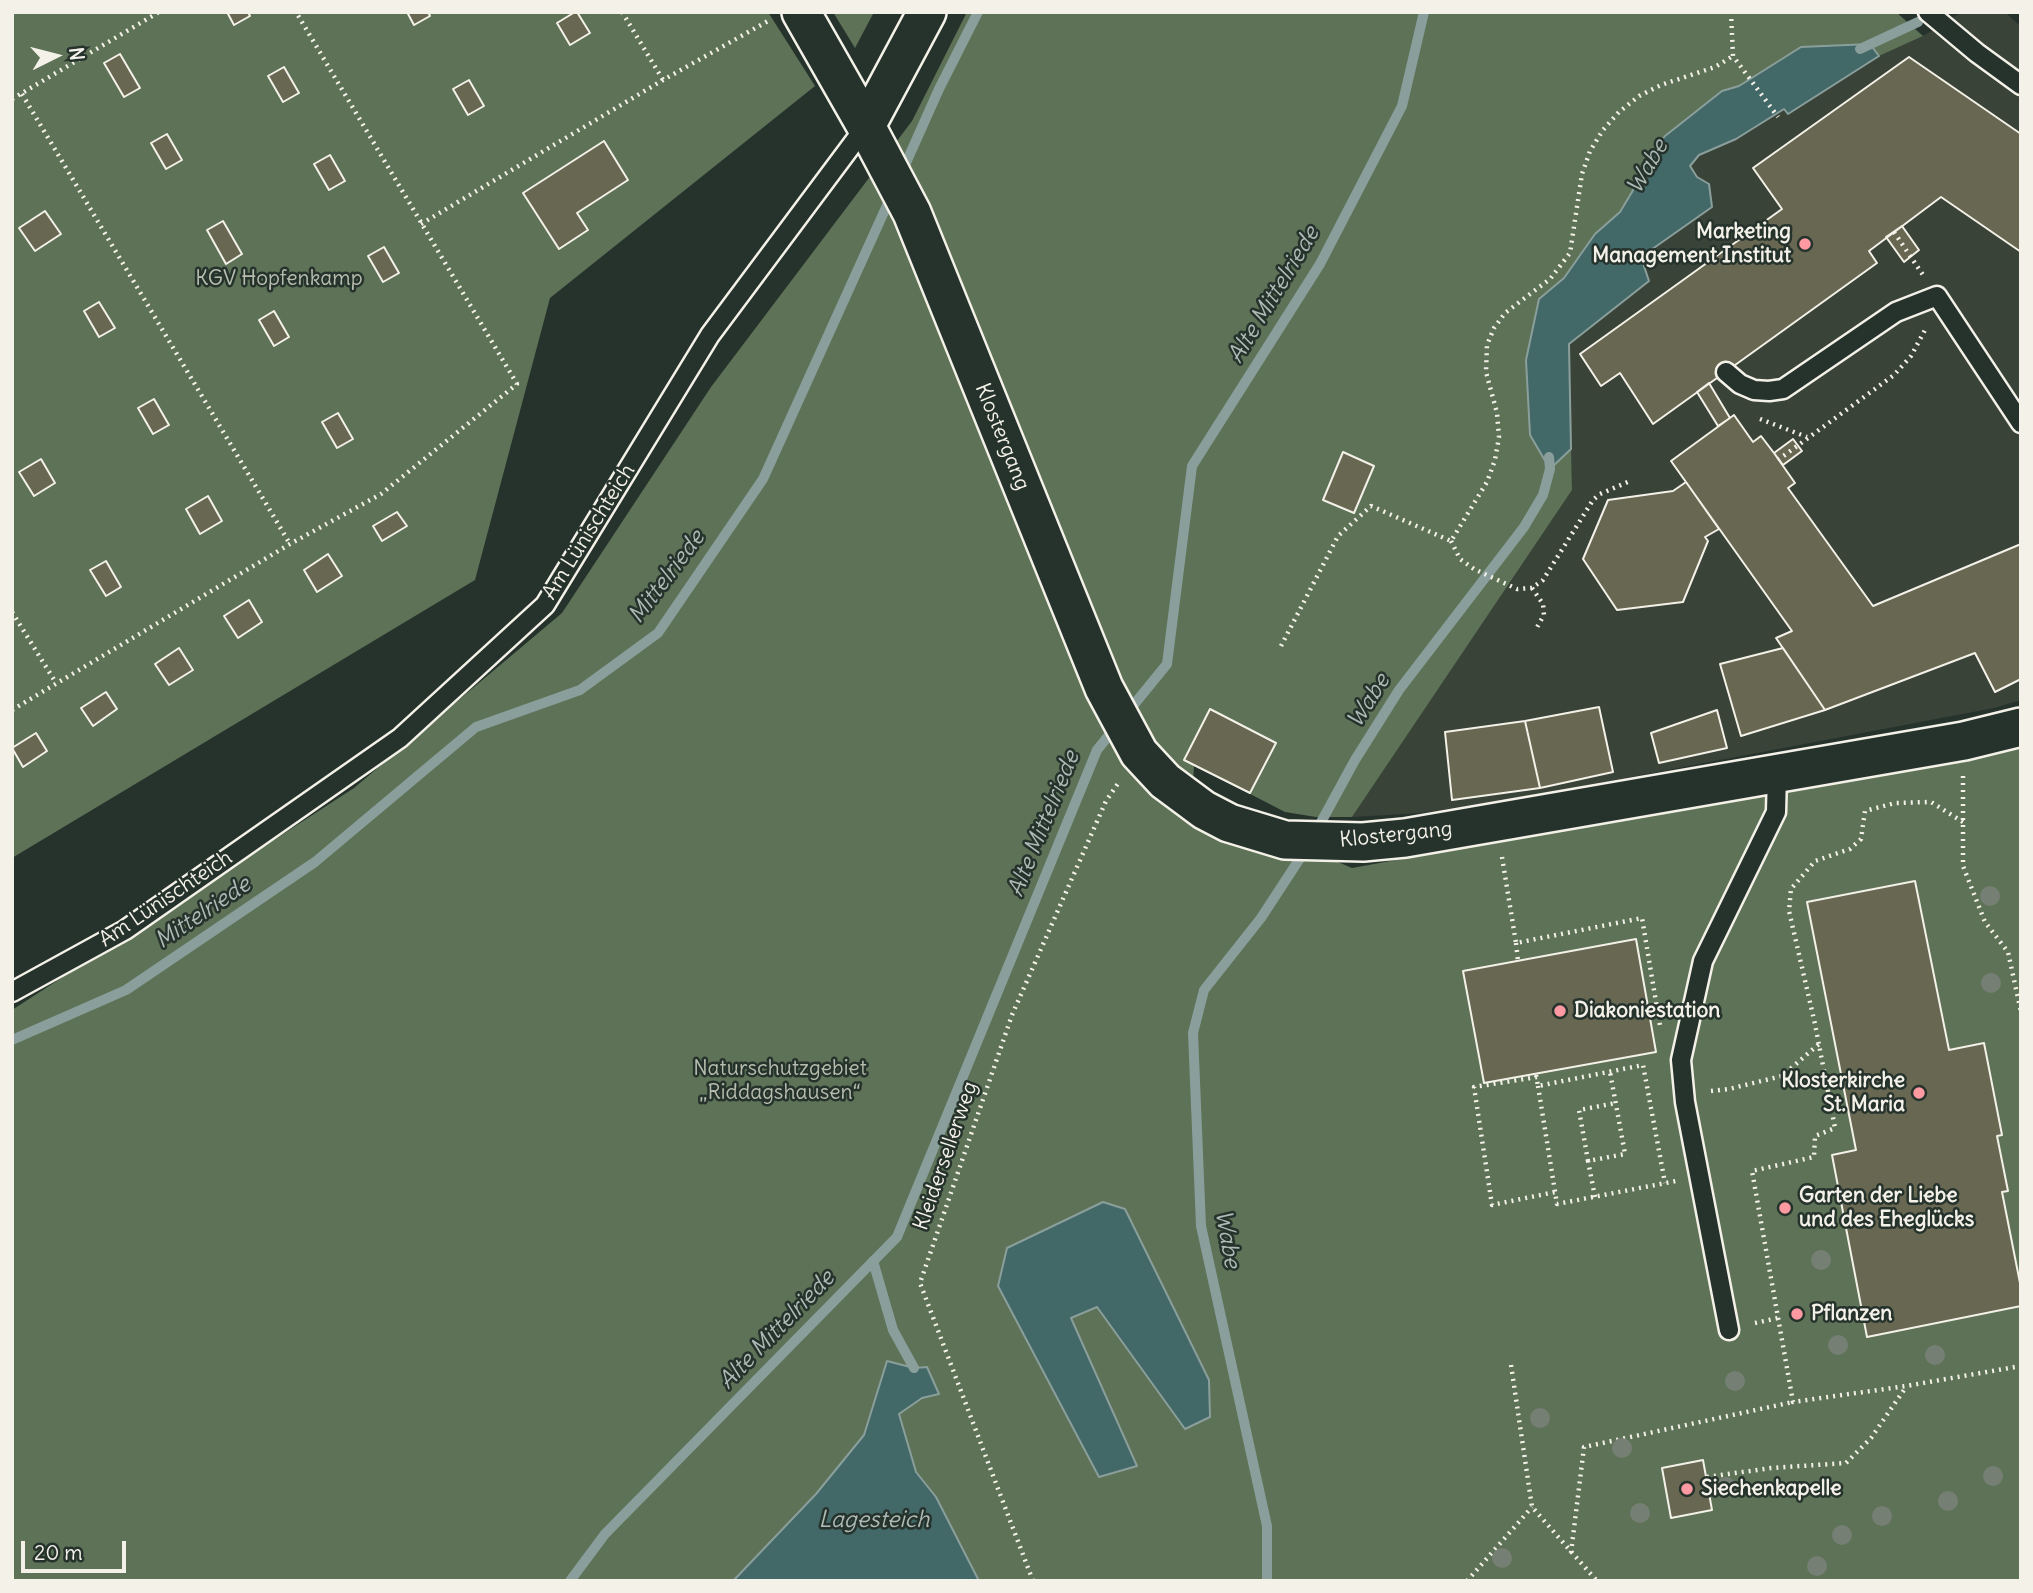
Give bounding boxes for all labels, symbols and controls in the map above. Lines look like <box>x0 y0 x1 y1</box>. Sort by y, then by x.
north arrow <box>21 21 91 91</box>
text: N <box>64 46 90 62</box>
water label: Wabe <box>1621 135 1675 199</box>
place label: Marketing Management Institut <box>1592 219 1791 269</box>
water label: Alte Mittelriede <box>1222 222 1326 368</box>
marker: Marketing Management Institut <box>1797 236 1813 252</box>
park label: KGV Hopfenkamp <box>195 266 363 292</box>
street label: Klostergang <box>969 380 1035 494</box>
street label: Am Lünischteich <box>537 460 641 604</box>
water label: Mittelriede <box>623 525 711 629</box>
water label: Wabe <box>1342 669 1396 733</box>
water label: Alte Mittelriede <box>1002 747 1086 901</box>
street label: Klostergang <box>1338 817 1454 853</box>
street label: Am Lünischteich <box>95 845 237 953</box>
water label: Mittelriede <box>150 871 256 955</box>
place label: Diakoniestation <box>1574 998 1720 1024</box>
marker: Diakoniestation <box>1552 1003 1568 1019</box>
park label: Naturschutzgebiet „Riddagshausen“ <box>693 1056 867 1106</box>
place label: Klosterkirche St. Maria <box>1781 1068 1905 1118</box>
street label: Kleidersellerweg <box>909 1078 983 1234</box>
marker: Klosterkirche St. Maria <box>1911 1085 1927 1101</box>
place label: Garten der Liebe und des Eheglücks <box>1799 1183 1974 1233</box>
marker: Garten der Liebe und des Eheglücks <box>1777 1200 1793 1216</box>
water label: Wabe <box>1208 1208 1246 1270</box>
water label: Alte Mittelriede <box>713 1265 841 1395</box>
place label: Pflanzen <box>1811 1301 1892 1327</box>
marker: Pflanzen <box>1789 1306 1805 1322</box>
place label: Siechenkapelle <box>1701 1476 1842 1502</box>
marker: Siechenkapelle <box>1679 1481 1695 1497</box>
water label: Lagesteich <box>818 1506 930 1534</box>
scale bar <box>24 1526 130 1570</box>
text: 20 m <box>34 1539 83 1566</box>

